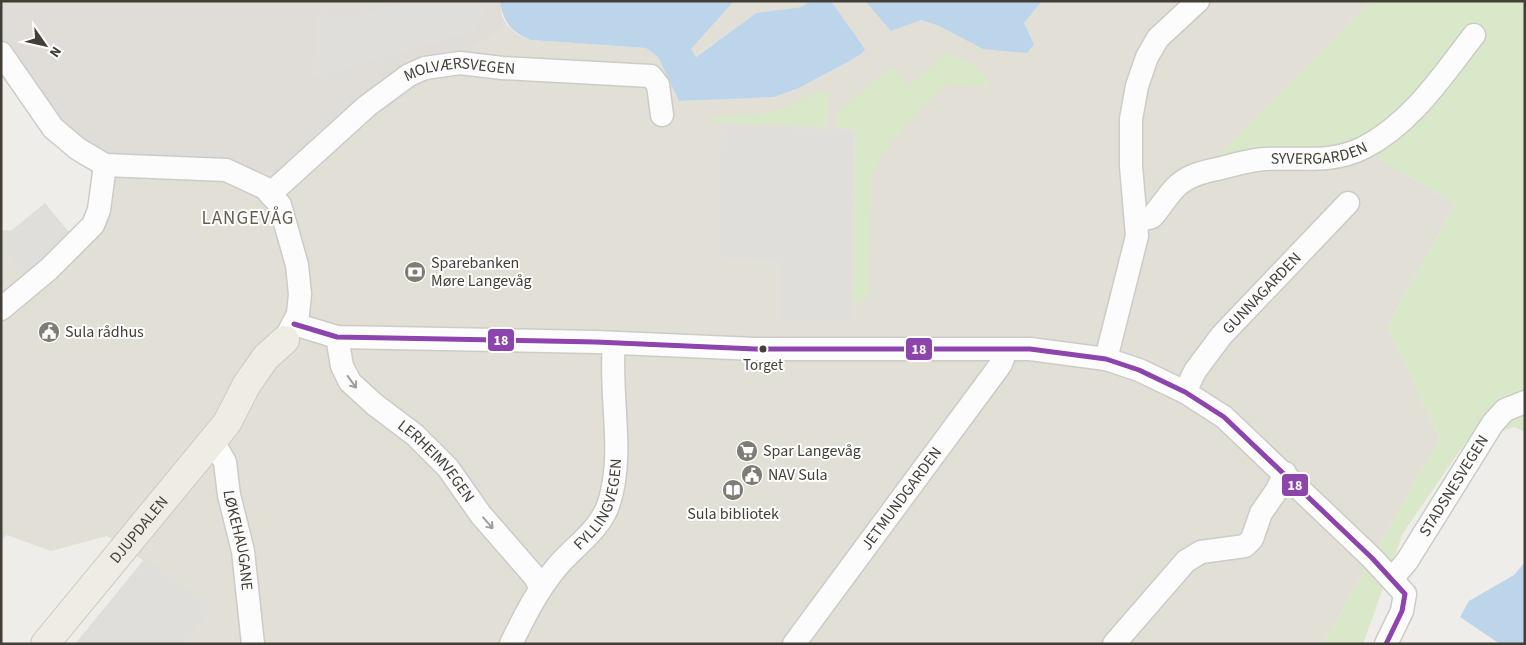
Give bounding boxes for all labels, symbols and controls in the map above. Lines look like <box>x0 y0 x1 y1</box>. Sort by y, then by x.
north arrow <box>20 20 70 70</box>
text: N <box>44 42 66 61</box>
street label: MOLVÆRSVEGEN <box>400 52 516 87</box>
street label: SYVERGARDEN <box>1270 136 1371 170</box>
district label: LANGEVÅG <box>201 205 295 232</box>
street label: GUNNAGARDEN <box>1217 247 1306 339</box>
place label: Sparebanken Møre Langevåg <box>431 252 532 292</box>
bank icon: Sparebanken Møre Langevåg <box>403 260 427 284</box>
public building icon: Sula rådhus <box>37 320 61 344</box>
place label: Sula rådhus <box>65 321 144 343</box>
line badge: 18 <box>487 328 515 352</box>
text: 18 <box>494 331 508 351</box>
line badge: 18 <box>905 337 933 361</box>
text: 18 <box>912 340 926 360</box>
marker: Torget <box>758 344 768 354</box>
place label: Torget <box>743 355 783 376</box>
one-way arrow <box>347 375 357 389</box>
street label: LERHEIMVEGEN <box>393 415 480 507</box>
street label: STADSNESVEGEN <box>1414 431 1494 541</box>
supermarket icon: Spar Langevåg <box>735 439 759 463</box>
place label: Spar Langevåg <box>763 440 861 462</box>
street label: JETMUNDGARDEN <box>856 442 947 555</box>
street label: FYLLINGVEGEN <box>569 458 627 555</box>
public building icon: NAV Sula <box>740 463 764 487</box>
place label: NAV Sula <box>768 464 828 486</box>
line badge: 18 <box>1281 473 1309 497</box>
text: 18 <box>1288 476 1302 496</box>
library icon: Sula bibliotek <box>721 478 745 502</box>
street label: LØKEHAUGANE <box>217 489 258 592</box>
street label: DJUPDALEN <box>105 491 173 568</box>
place label: Sula bibliotek <box>687 503 779 525</box>
one-way arrow <box>483 516 494 529</box>

